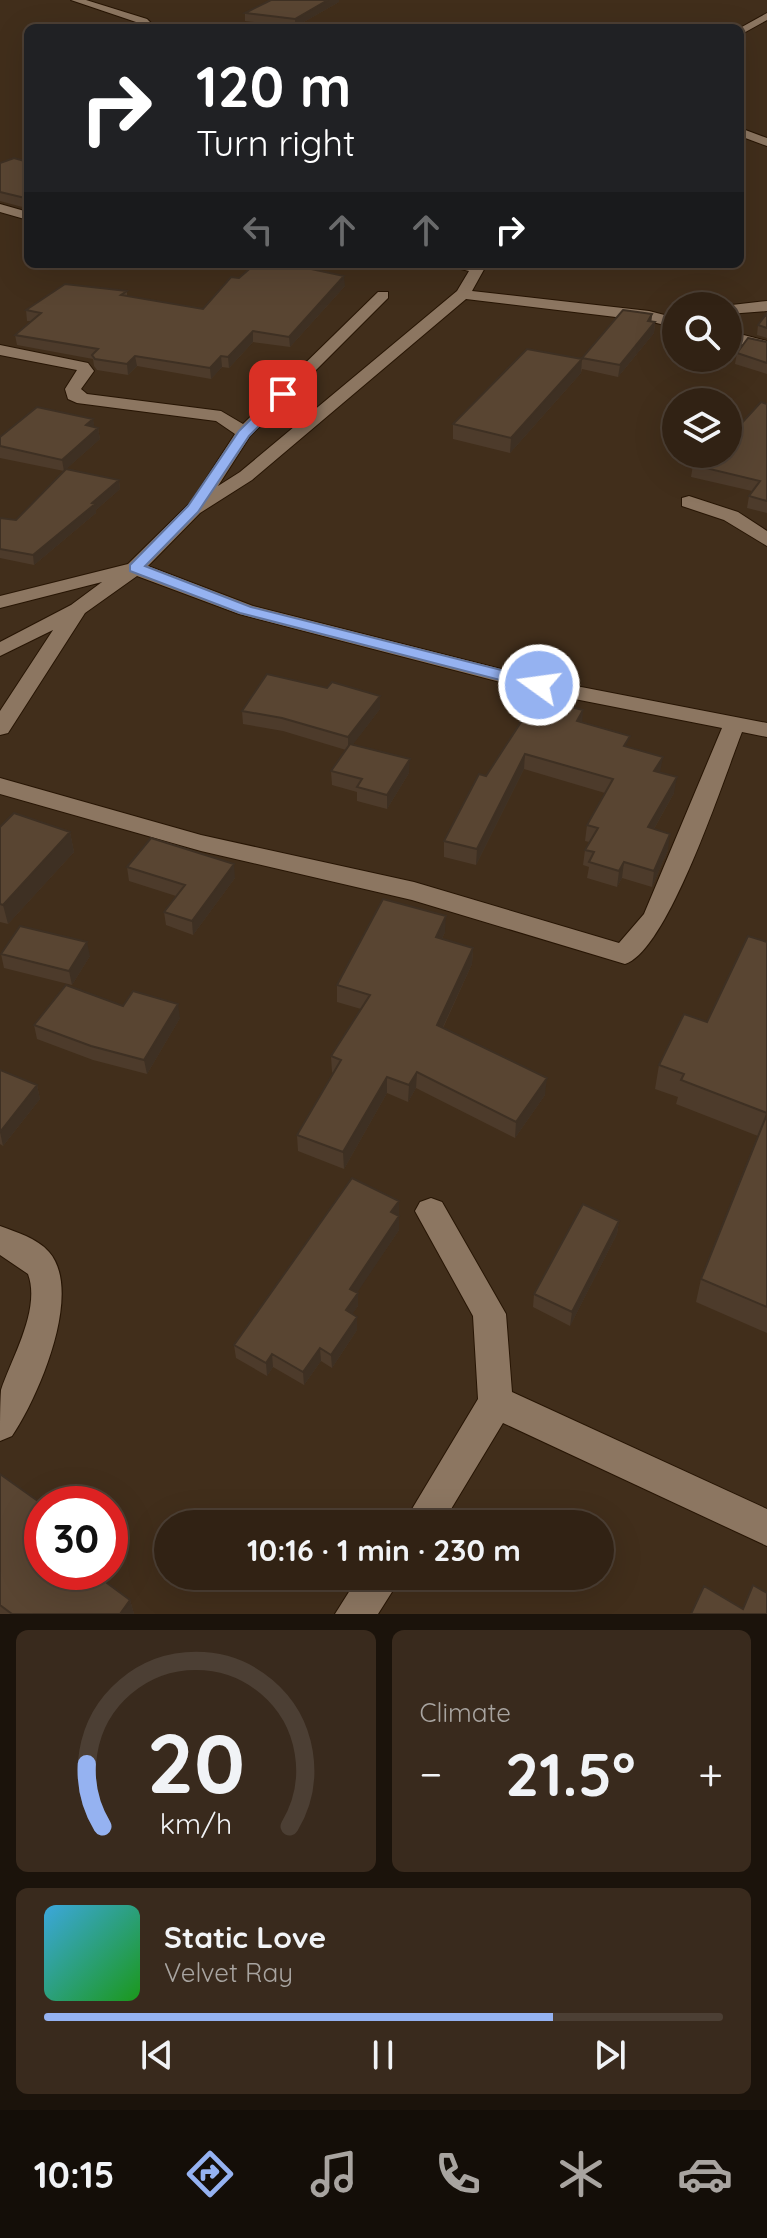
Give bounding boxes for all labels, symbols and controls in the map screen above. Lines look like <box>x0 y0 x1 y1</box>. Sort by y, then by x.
text: 120 m <box>196 51 351 121</box>
icon: right <box>64 56 168 160</box>
text: Turn right <box>196 120 355 165</box>
icon: left <box>236 208 280 252</box>
icon: ahead <box>320 208 364 252</box>
icon: ahead <box>404 208 448 252</box>
icon: right <box>488 208 532 252</box>
map controls <box>662 292 742 468</box>
button: search <box>662 292 742 372</box>
pin <box>249 360 317 428</box>
icon: arrive <box>261 372 305 416</box>
button: layers <box>662 388 742 468</box>
position arrow <box>497 643 581 727</box>
speed limit sign: 30 <box>24 1486 128 1590</box>
text: 10:16 · 1 min · 230 m <box>247 1531 521 1569</box>
text: Climate <box>420 1696 511 1729</box>
text: 20 <box>147 1710 245 1814</box>
text: 21.5° <box>505 1736 636 1811</box>
text: − <box>420 1746 442 1801</box>
text: + <box>698 1746 723 1801</box>
text: km/h <box>159 1805 232 1841</box>
text: Static Love <box>164 1918 326 1956</box>
text: Velvet Ray <box>164 1956 293 1989</box>
icon: previous <box>135 2033 179 2077</box>
icon: pause <box>361 2033 405 2077</box>
icon: next <box>588 2033 632 2077</box>
icon: directions <box>182 2146 238 2202</box>
icon: music <box>306 2146 362 2202</box>
icon: phone <box>430 2146 486 2202</box>
icon: climate <box>553 2146 609 2202</box>
icon: car <box>677 2146 733 2202</box>
text: 10:15 <box>34 2152 115 2197</box>

